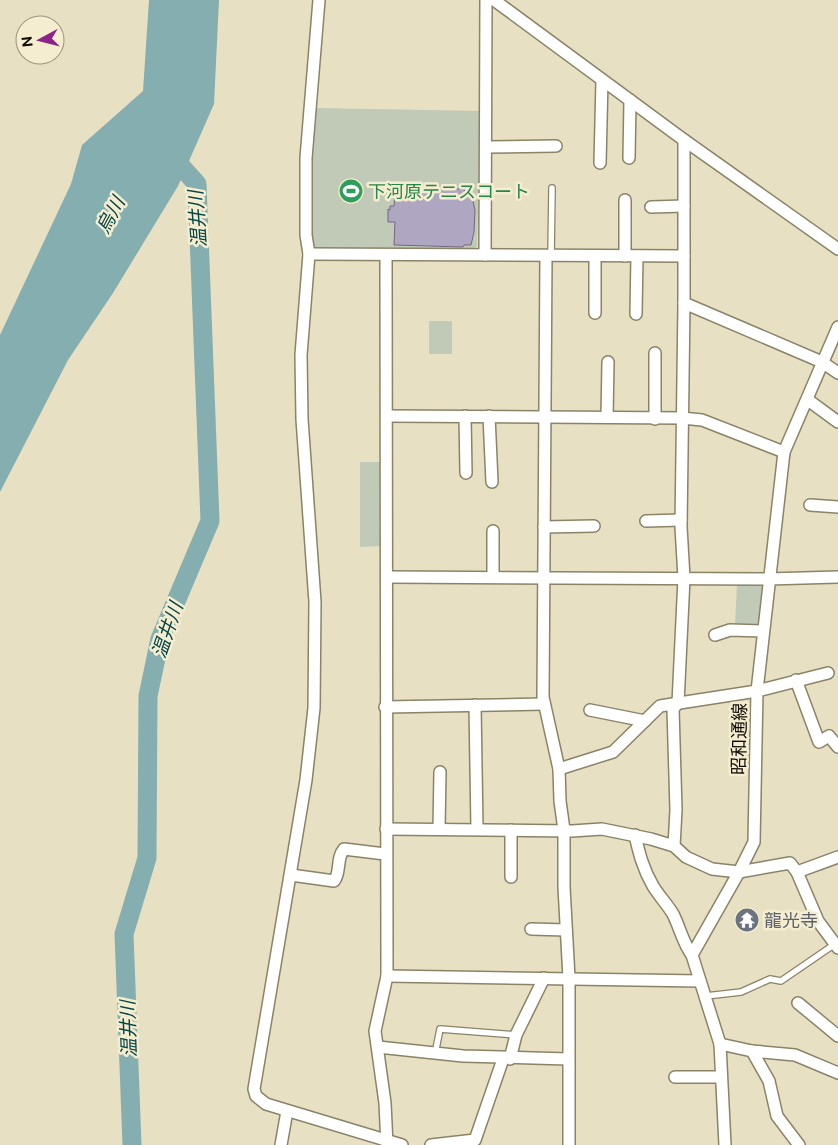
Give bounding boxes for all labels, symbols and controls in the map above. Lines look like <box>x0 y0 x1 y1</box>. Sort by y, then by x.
north arrow <box>15 15 65 65</box>
text: N <box>18 35 36 48</box>
sports icon: 下河原テニスコート <box>338 178 364 204</box>
place label: 下河原テニスコート <box>368 181 530 202</box>
water label: 温井川 <box>184 188 210 248</box>
water label: 烏川 <box>91 191 130 237</box>
water label: 温井川 <box>147 598 187 661</box>
street label: 昭和通線 <box>728 703 750 775</box>
temple icon: 龍光寺 <box>734 907 760 933</box>
place label: 龍光寺 <box>764 910 818 931</box>
water label: 温井川 <box>116 998 140 1058</box>

